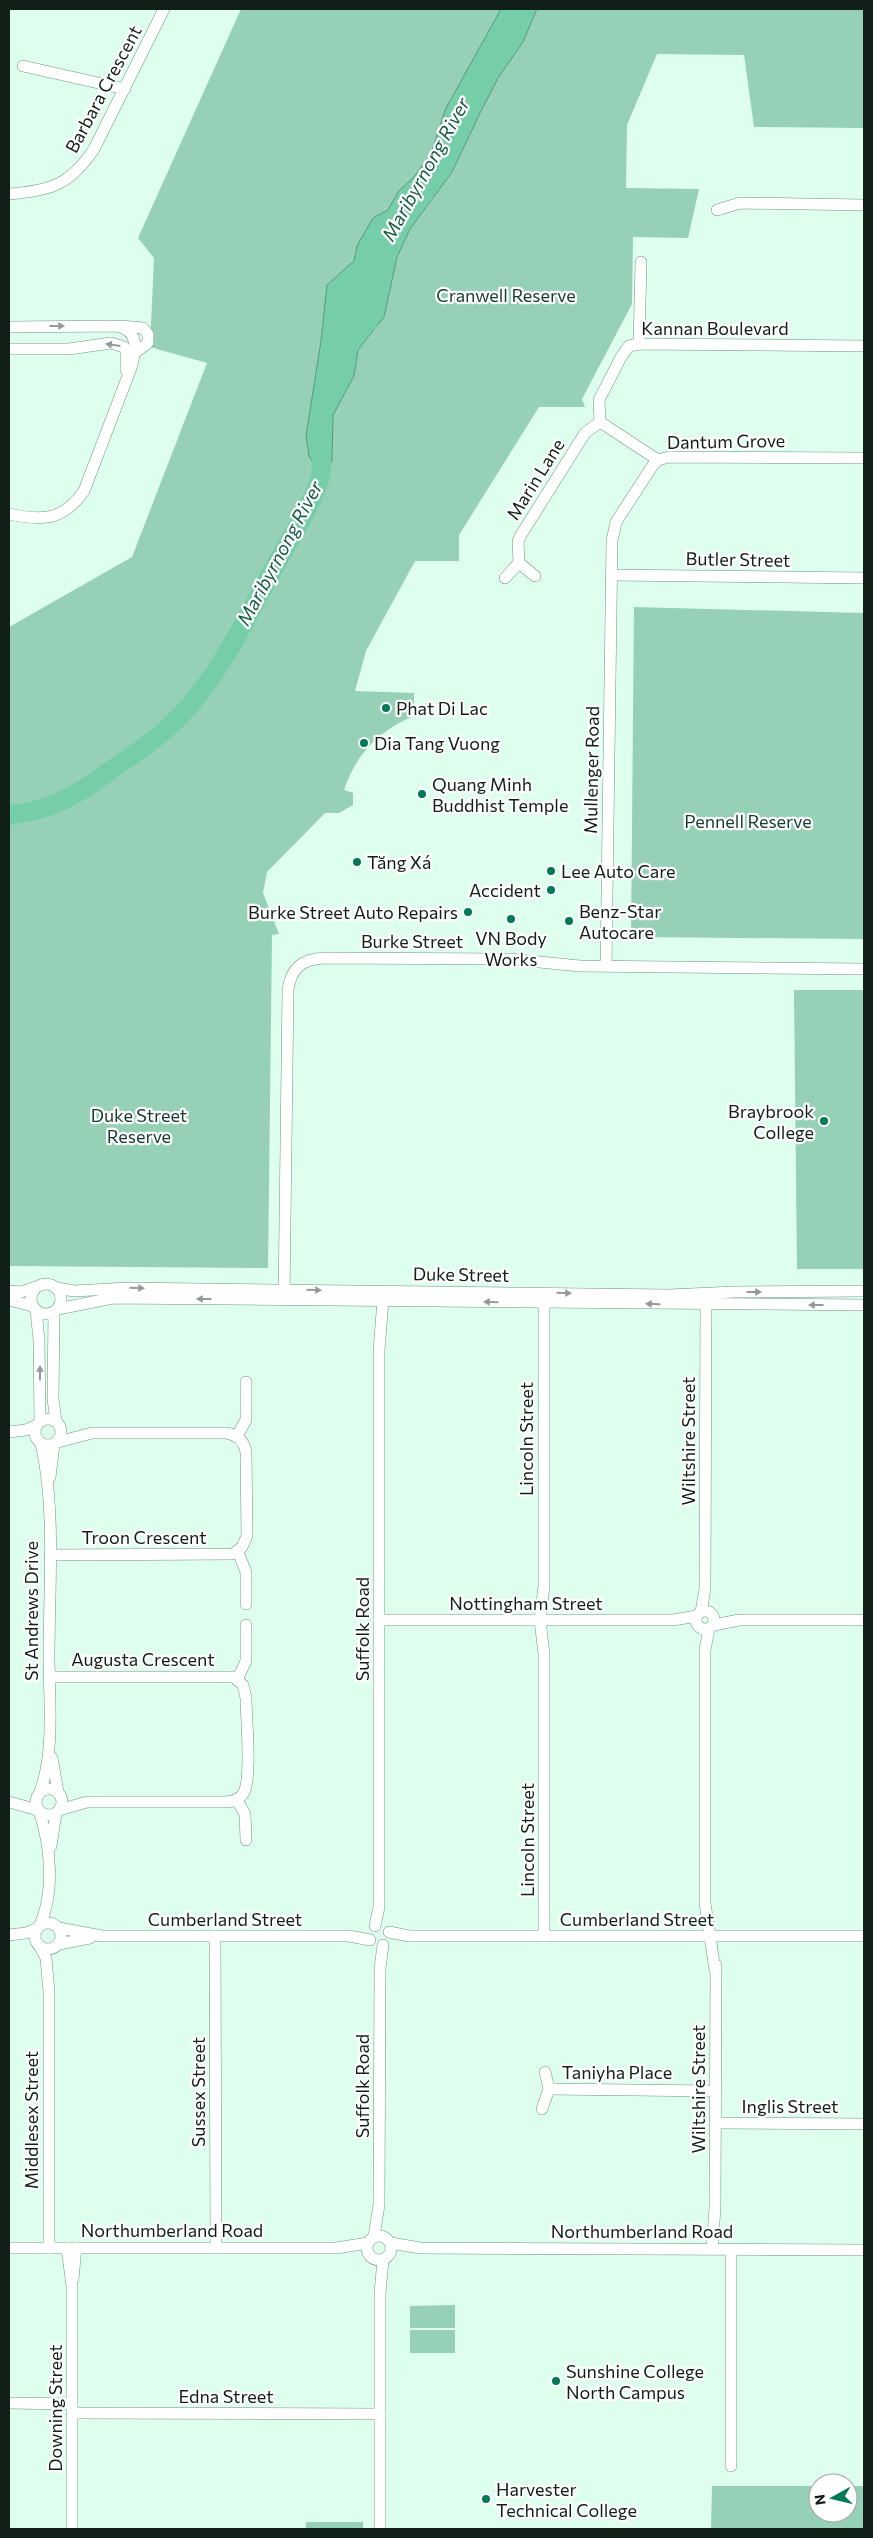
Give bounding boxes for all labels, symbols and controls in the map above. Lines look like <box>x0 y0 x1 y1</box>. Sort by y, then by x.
street label: Barbara Crescent <box>60 22 146 156</box>
water label: Maribyrnong River <box>376 92 475 245</box>
park label: Cranwell Reserve <box>436 284 576 306</box>
street label: Kannan Boulevard <box>641 317 789 339</box>
one-way arrow <box>50 322 66 330</box>
one-way arrow <box>105 341 121 349</box>
street label: Dantum Grove <box>667 429 785 453</box>
street label: Marin Lane <box>501 434 569 524</box>
water label: Maribyrnong River <box>231 476 327 629</box>
street label: Butler Street <box>685 547 791 571</box>
place label: Phat Di Lac <box>396 697 488 719</box>
marker: Phat Di Lac <box>380 702 392 714</box>
street label: Mullenger Road <box>579 706 603 834</box>
place label: Dia Tang Vuong <box>374 732 500 754</box>
marker: Dia Tang Vuong <box>358 737 370 749</box>
place label: Quang Minh Buddhist Temple <box>432 773 568 816</box>
marker: Quang Minh Buddhist Temple <box>416 788 428 800</box>
park label: Pennell Reserve <box>684 810 812 832</box>
place label: Tăng Xá <box>367 851 431 873</box>
marker: Tăng Xá <box>351 856 363 868</box>
place label: Lee Auto Care <box>561 860 676 882</box>
marker: Lee Auto Care <box>545 865 557 877</box>
place label: Accident <box>469 879 541 901</box>
marker: Accident <box>545 884 557 896</box>
place label: Benz-Star Autocare <box>579 900 661 943</box>
place label: Burke Street Auto Repairs <box>248 901 458 923</box>
marker: Burke Street Auto Repairs <box>462 906 474 918</box>
marker: VN Body Works <box>505 913 517 925</box>
marker: Benz-Star Autocare <box>563 915 575 927</box>
place label: VN Body Works <box>475 927 547 970</box>
street label: Burke Street <box>361 930 463 952</box>
place label: Braybrook College <box>728 1100 814 1143</box>
park label: Duke Street Reserve <box>91 1104 187 1147</box>
marker: Braybrook College <box>818 1115 830 1127</box>
street label: Duke Street <box>413 1262 509 1286</box>
one-way arrow <box>130 1284 146 1292</box>
one-way arrow <box>306 1286 322 1294</box>
one-way arrow <box>747 1288 763 1296</box>
one-way arrow <box>556 1289 572 1297</box>
one-way arrow <box>196 1295 212 1303</box>
one-way arrow <box>482 1298 498 1306</box>
one-way arrow <box>645 1300 661 1308</box>
one-way arrow <box>807 1301 823 1309</box>
one-way arrow <box>36 1365 44 1381</box>
street label: Wiltshire Street <box>677 1377 699 1505</box>
street label: Lincoln Street <box>515 1382 537 1496</box>
street label: Troon Crescent <box>81 1526 207 1548</box>
street label: St Andrews Drive <box>20 1541 42 1681</box>
street label: Suffolk Road <box>351 1577 373 1681</box>
street label: Nottingham Street <box>449 1592 603 1614</box>
street label: Augusta Crescent <box>71 1648 215 1670</box>
street label: Lincoln Street <box>516 1783 538 1897</box>
street label: Cumberland Street <box>148 1908 302 1930</box>
street label: Cumberland Street <box>560 1908 714 1930</box>
street label: Wiltshire Street <box>687 2025 709 2153</box>
street label: Suffolk Road <box>351 2034 373 2138</box>
street label: Sussex Street <box>187 2037 209 2147</box>
street label: Middlesex Street <box>20 2051 42 2189</box>
street label: Taniyha Place <box>562 2061 672 2083</box>
street label: Inglis Street <box>742 2095 838 2117</box>
street label: Northumberland Road <box>81 2219 263 2241</box>
street label: Northumberland Road <box>551 2220 733 2242</box>
street label: Downing Street <box>44 2344 66 2472</box>
place label: Sunshine College North Campus <box>566 2360 704 2403</box>
marker: Sunshine College North Campus <box>550 2375 562 2387</box>
street label: Edna Street <box>178 2385 274 2407</box>
north arrow <box>808 2473 858 2523</box>
place label: Harvester Technical College <box>496 2478 637 2521</box>
marker: Harvester Technical College <box>480 2493 492 2505</box>
text: N <box>810 2493 829 2506</box>

